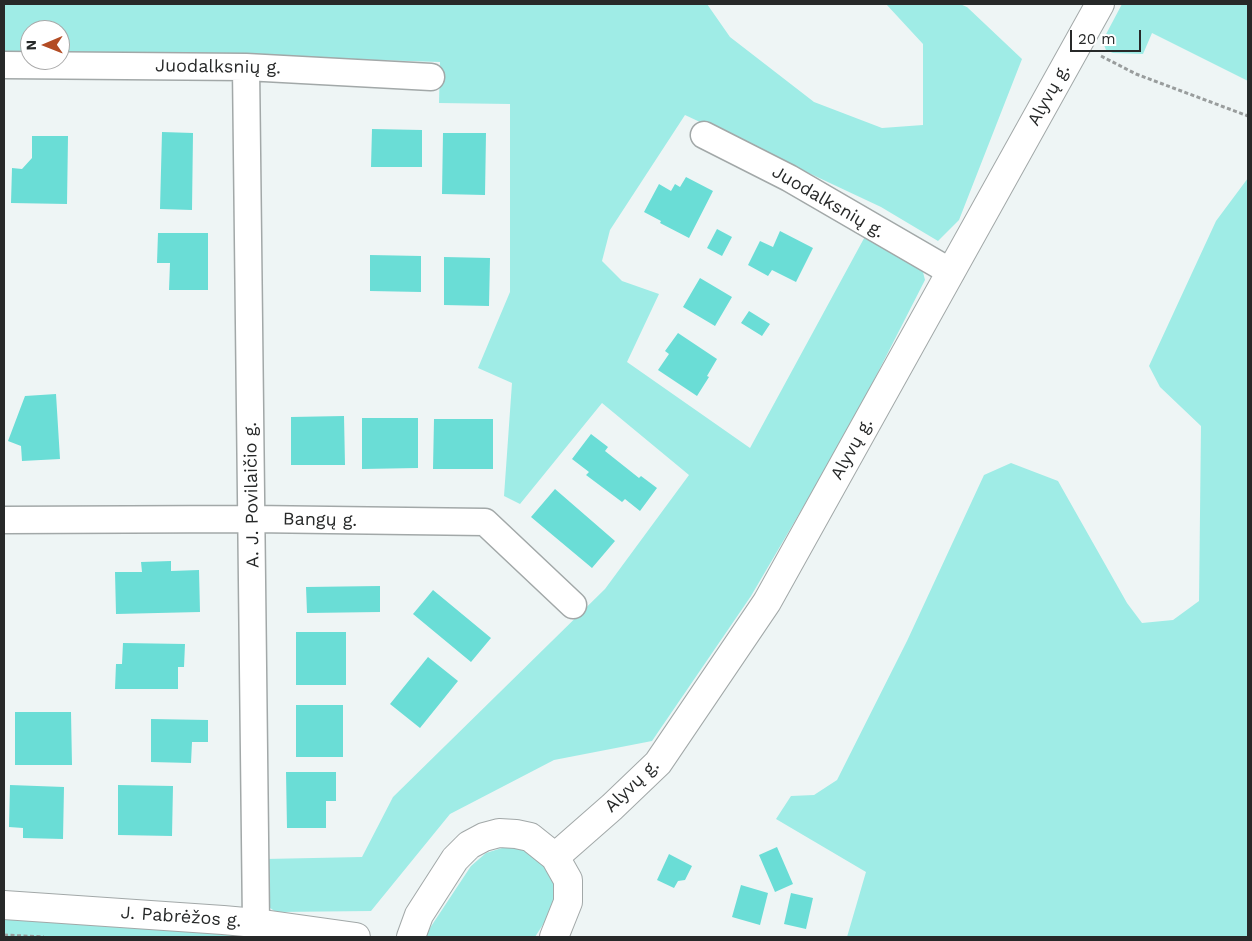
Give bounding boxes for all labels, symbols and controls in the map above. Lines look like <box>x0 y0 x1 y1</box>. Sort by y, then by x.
north arrow <box>20 20 70 70</box>
scale bar <box>1072 20 1143 52</box>
text: 20 m <box>1078 30 1116 48</box>
text: N <box>23 40 39 51</box>
street label: Juodalksnių g. <box>155 55 281 79</box>
street label: Alyvų g. <box>1023 60 1075 130</box>
street label: Juodalksnių g. <box>768 161 888 243</box>
street label: Alyvų g. <box>826 414 878 484</box>
street label: A. J. Povilaičio g. <box>240 422 264 568</box>
street label: Bangų g. <box>283 509 357 531</box>
street label: Alyvų g. <box>600 755 664 817</box>
street label: J. Pabrėžos g. <box>120 902 242 932</box>

